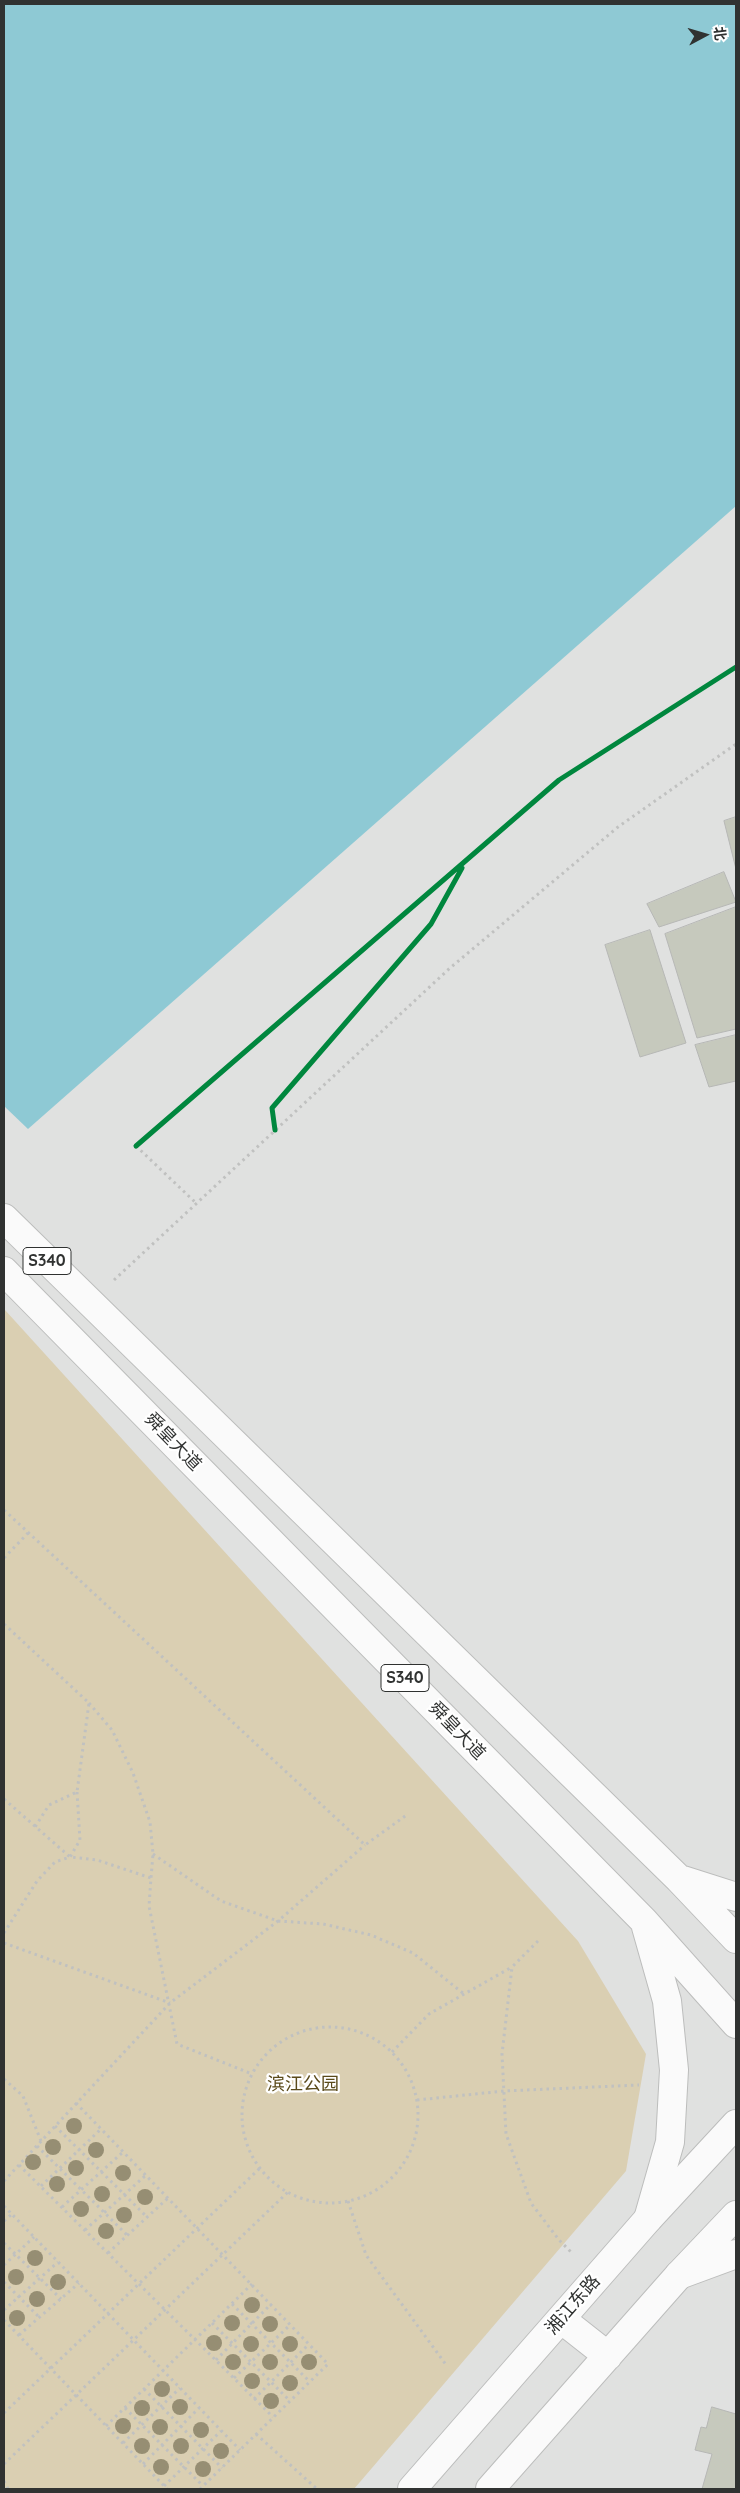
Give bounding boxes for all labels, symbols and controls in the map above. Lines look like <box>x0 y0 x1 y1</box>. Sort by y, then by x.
north arrow <box>680 10 730 60</box>
text: 北 <box>710 26 730 41</box>
road number: S340 <box>23 1248 71 1274</box>
street label: 舜皇大道 <box>140 1409 206 1475</box>
road number: S340 <box>381 1665 429 1692</box>
street label: 舜皇大道 <box>424 1698 490 1764</box>
park label: 滨江公园 <box>267 2074 339 2096</box>
street label: 湘江东路 <box>541 2271 605 2339</box>

